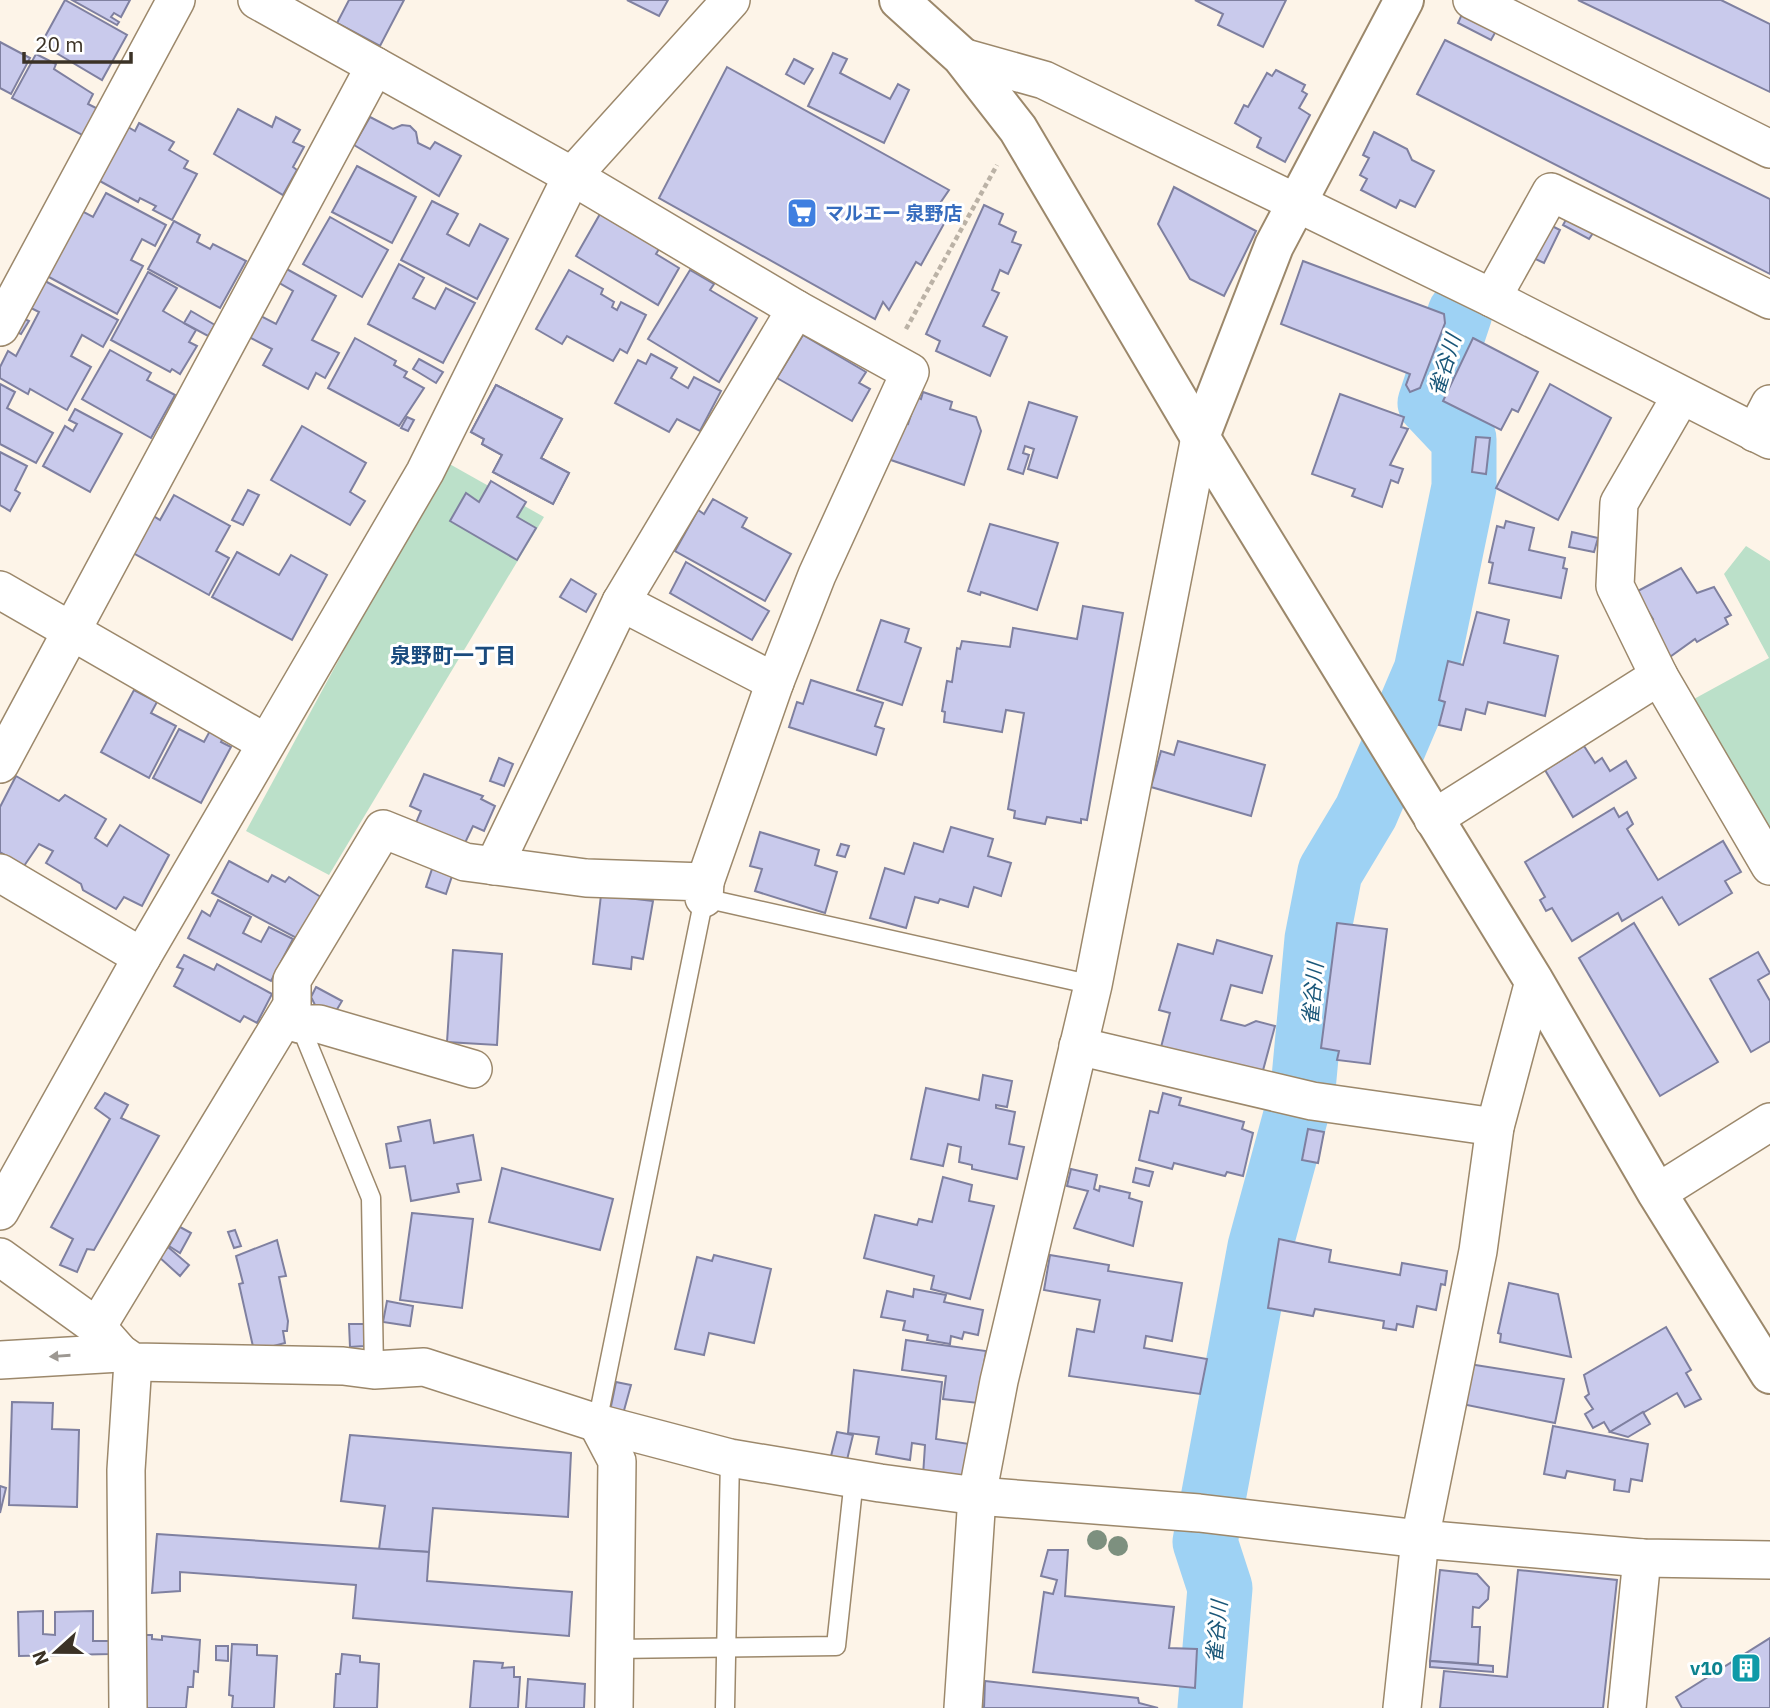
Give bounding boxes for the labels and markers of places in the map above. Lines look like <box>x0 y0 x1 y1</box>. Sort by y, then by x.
supermarket icon: マルエー 泉野店 <box>785 196 819 230</box>
place label: マルエー 泉野店 <box>825 201 963 225</box>
building icon: v10 <box>1729 1651 1763 1685</box>
place label: v10 <box>1690 1656 1723 1680</box>

